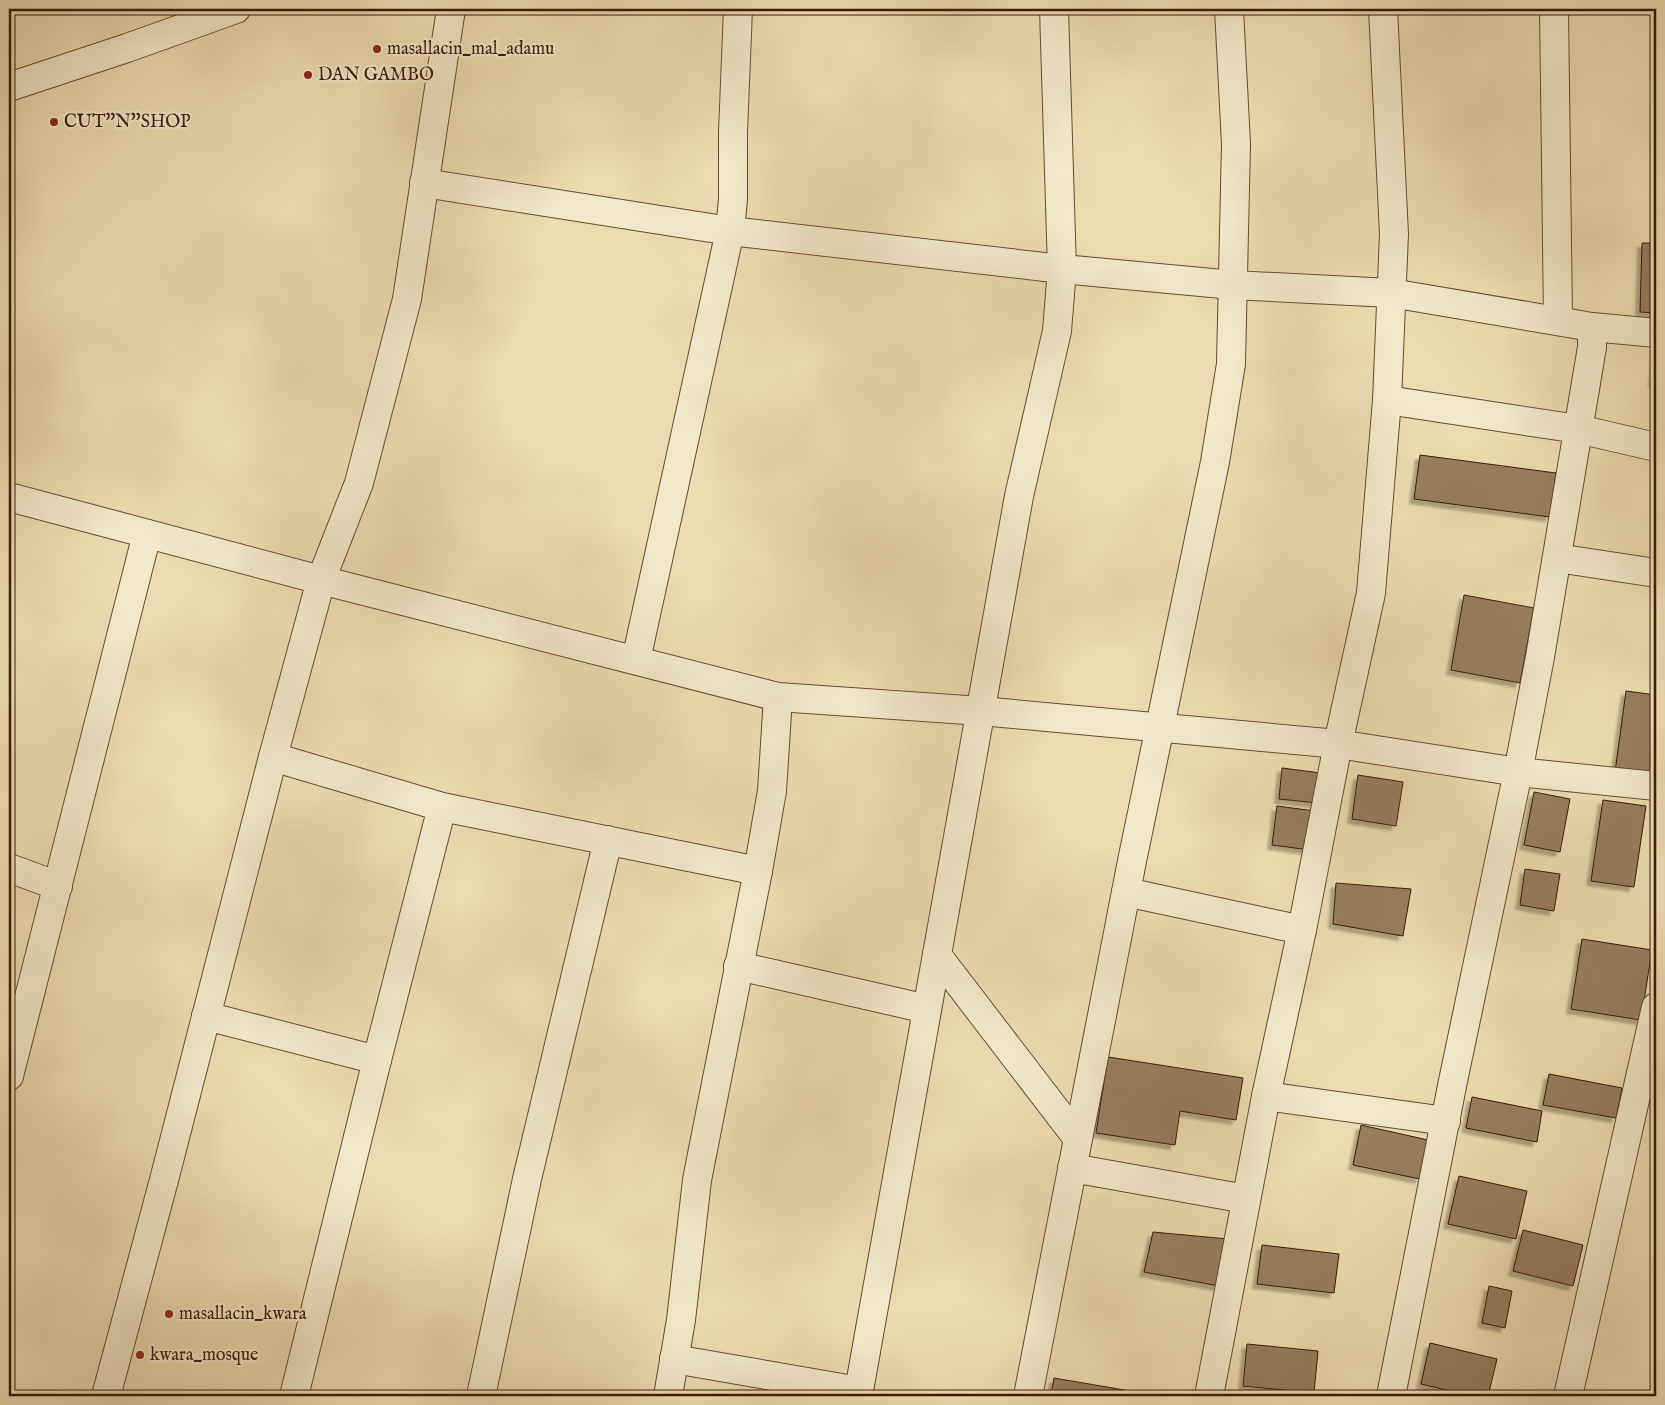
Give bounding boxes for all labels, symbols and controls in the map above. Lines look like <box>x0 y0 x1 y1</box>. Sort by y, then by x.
place label: masallacin_mal_adamu <box>387 38 554 61</box>
marker: masallacin_mal_adamu <box>371 43 383 55</box>
place label: DAN GAMBO <box>318 64 434 87</box>
marker: DAN GAMBO <box>302 69 314 81</box>
place label: CUT''N''SHOP <box>64 111 190 134</box>
marker: CUT''N''SHOP <box>48 116 60 128</box>
place label: masallacin_kwara <box>179 1303 307 1326</box>
marker: masallacin_kwara <box>163 1308 175 1320</box>
place label: kwara_mosque <box>150 1344 258 1367</box>
marker: kwara_mosque <box>134 1349 146 1361</box>

